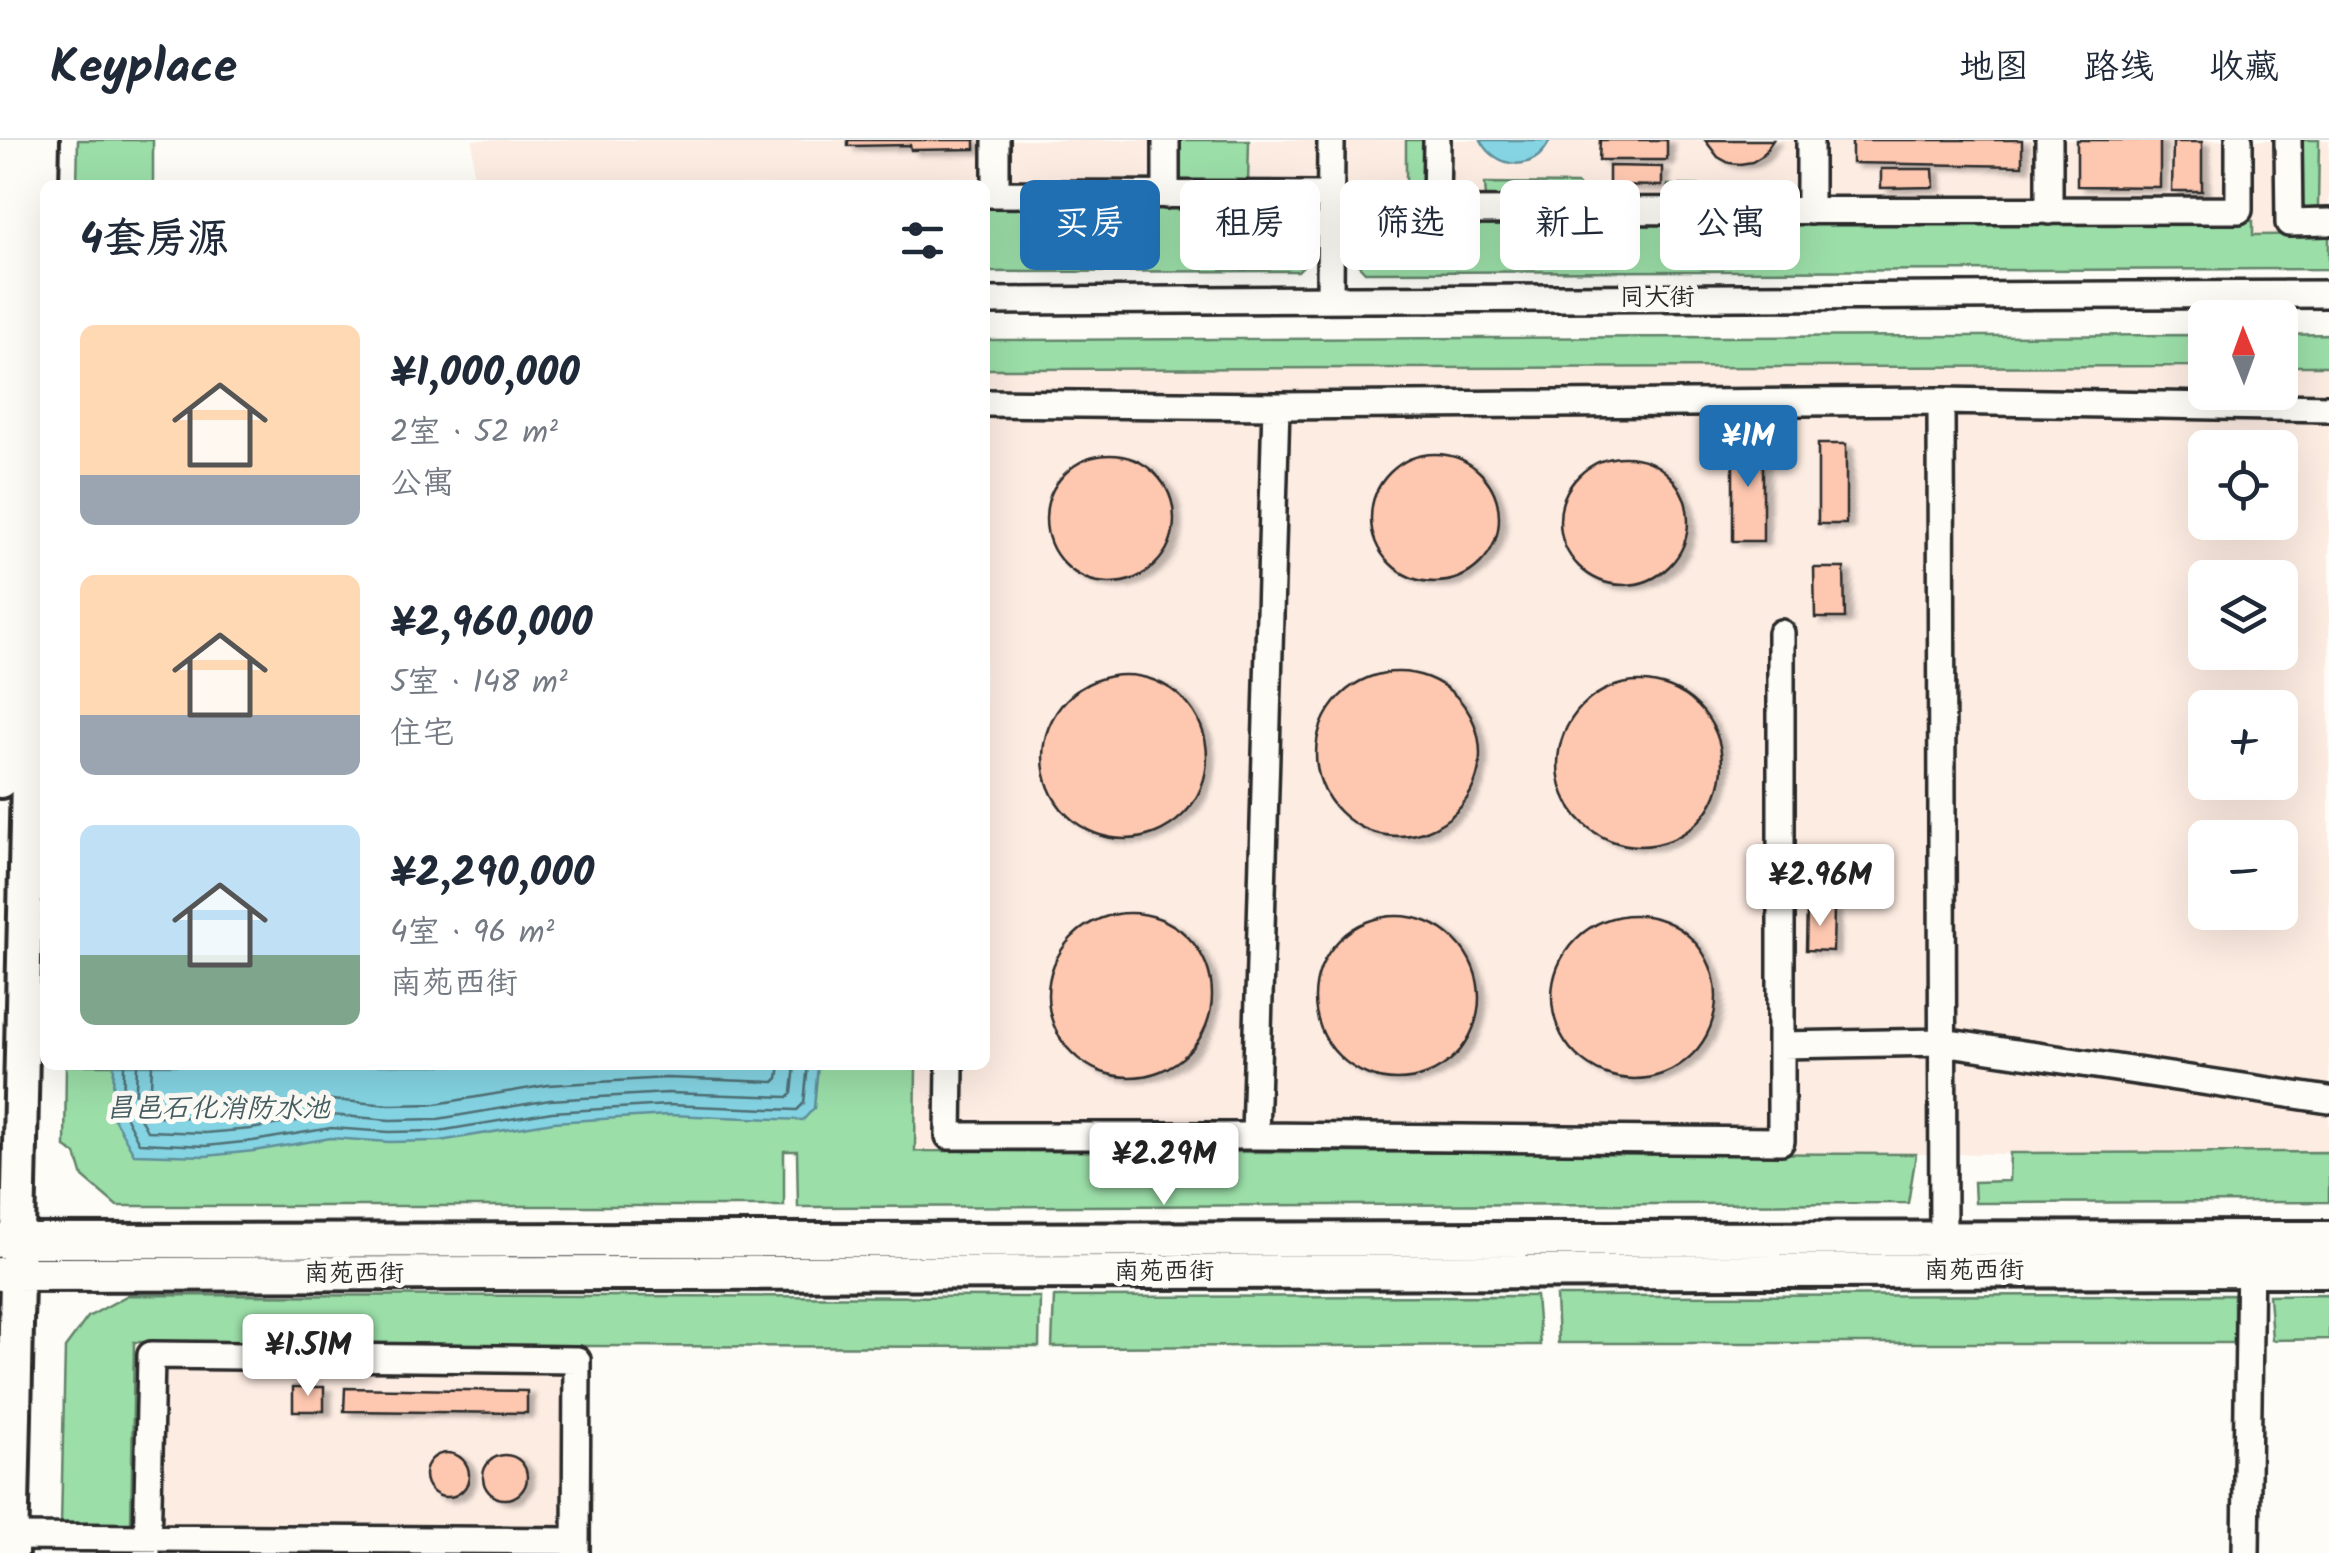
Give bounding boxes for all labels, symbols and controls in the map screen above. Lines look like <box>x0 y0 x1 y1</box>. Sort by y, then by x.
text: Keyplace <box>50 31 237 107</box>
text: 地图 <box>1959 41 2029 97</box>
text: 路线 <box>2084 41 2154 97</box>
text: 收藏 <box>2209 41 2279 97</box>
chip: 买房 <box>1020 180 1160 270</box>
chip: 租房 <box>1180 180 1320 270</box>
chip: 筛选 <box>1340 180 1480 270</box>
chip: 新上 <box>1500 180 1640 270</box>
chip: 公寓 <box>1660 180 1800 270</box>
text: 4套房源 <box>80 207 229 274</box>
icon: filters <box>895 213 950 268</box>
street label: 同大街 <box>1619 278 1695 318</box>
north arrow <box>2188 300 2298 410</box>
map controls <box>2188 300 2298 930</box>
text: ¥1,000,000 <box>390 341 580 408</box>
icon: home <box>160 365 280 485</box>
pin: ¥1M <box>1700 405 1796 490</box>
text: 2室 · 52 m² <box>390 408 558 459</box>
text: ¥1M <box>1721 412 1775 463</box>
button: locate <box>2188 430 2298 540</box>
text: 公寓 <box>390 459 454 510</box>
button: layers <box>2188 560 2298 670</box>
text: ¥2,960,000 <box>390 591 593 658</box>
icon: home <box>160 615 280 735</box>
text: 5室 · 148 m² <box>390 658 568 709</box>
button: + <box>2188 690 2298 800</box>
text: 住宅 <box>390 709 454 760</box>
button: − <box>2188 820 2298 930</box>
text: ¥2,290,000 <box>390 841 594 908</box>
pin: ¥2.96M <box>1739 844 1901 929</box>
text: ¥2.96M <box>1768 851 1872 902</box>
icon: home <box>160 865 280 985</box>
text: 4室 · 96 m² <box>390 908 554 959</box>
text: 南苑西街 <box>390 959 518 1010</box>
water label: 昌邑石化消防水池 <box>106 1087 331 1132</box>
pin: ¥2.29M <box>1083 1123 1245 1208</box>
text: ¥2.29M <box>1112 1130 1216 1181</box>
street label: 南苑西街 <box>1924 1251 2024 1291</box>
street label: 南苑西街 <box>1114 1252 1214 1292</box>
street label: 南苑西街 <box>304 1254 404 1294</box>
pin: ¥1.51M <box>227 1314 389 1399</box>
text: ¥1.51M <box>265 1321 351 1372</box>

